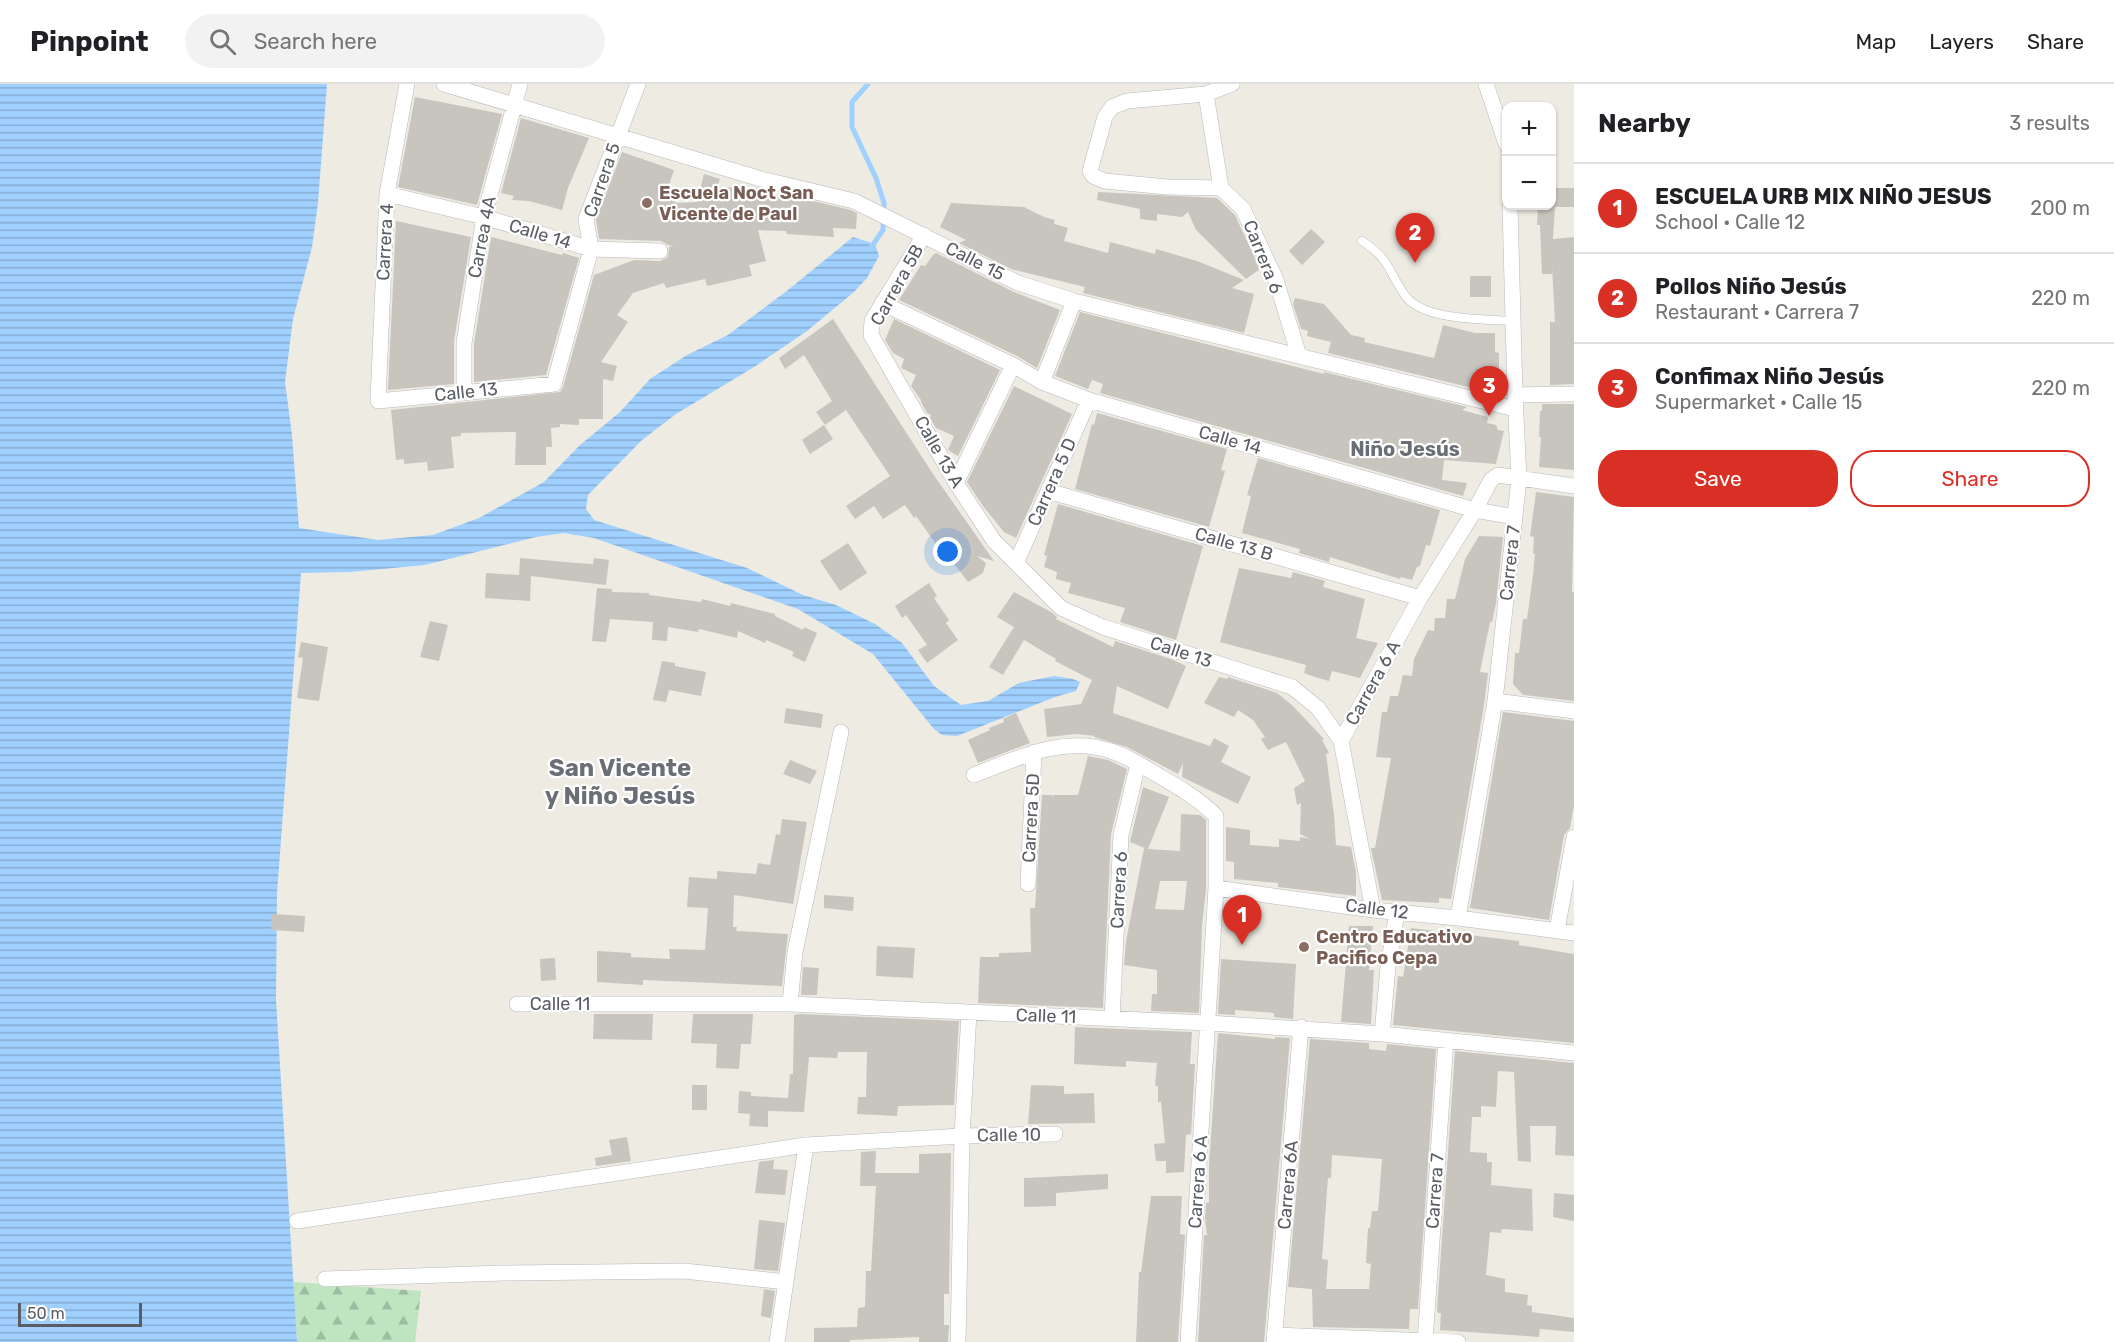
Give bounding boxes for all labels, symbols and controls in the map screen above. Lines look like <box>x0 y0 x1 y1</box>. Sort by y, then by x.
search box <box>185 14 605 68</box>
text: Pinpoint <box>30 25 149 58</box>
icon: search <box>206 25 239 58</box>
text: Search here <box>254 28 377 55</box>
text: Map <box>1855 29 1896 54</box>
text: Layers <box>1929 29 1994 54</box>
text: Share <box>2027 29 2084 54</box>
map controls <box>1502 102 1556 210</box>
button: + <box>1502 102 1556 156</box>
text: Nearby <box>1598 108 1691 139</box>
text: 3 results <box>2009 111 2090 135</box>
street label: Carrera 5 <box>579 140 625 220</box>
button: − <box>1502 156 1556 210</box>
place label: Escuela Noct San Vicente de Paul <box>659 182 814 225</box>
text: ESCUELA URB MIX NIÑO JESUS <box>1655 183 1992 210</box>
street label: Carrea 4A <box>463 194 501 280</box>
marker: Escuela Noct San Vicente de Paul <box>640 196 654 210</box>
text: 1 <box>1613 196 1622 220</box>
text: 200 m <box>2030 196 2090 220</box>
street label: Carrera 4 <box>372 203 398 281</box>
text: School · Calle 12 <box>1655 210 1805 234</box>
street label: Calle 14 <box>506 214 574 254</box>
pin: 2 <box>1396 214 1434 263</box>
street label: Carrera 6 <box>1238 217 1288 297</box>
street label: Calle 15 <box>942 237 1008 285</box>
street label: Carrera 5B <box>866 241 928 329</box>
text: Pollos Niño Jesús <box>1655 273 1847 300</box>
text: 2 <box>1611 286 1624 310</box>
text: 220 m <box>2031 286 2090 310</box>
text: Restaurant · Carrera 7 <box>1655 300 1859 324</box>
text: Confimax Niño Jesús <box>1655 363 1884 390</box>
pin: 3 <box>1470 366 1508 416</box>
text: 3 <box>1611 376 1624 400</box>
text: 220 m <box>2031 376 2090 400</box>
street label: Calle 13 <box>433 378 499 406</box>
text: Supermarket · Calle 15 <box>1655 390 1862 414</box>
street label: Calle 13 A <box>910 412 968 492</box>
street label: Calle 14 <box>1196 421 1264 459</box>
street label: Carrera 5 D <box>1023 435 1081 529</box>
district label: Niño Jesús <box>1350 437 1460 461</box>
button: Save <box>1598 450 1838 507</box>
button: Share <box>1850 450 2090 507</box>
street label: Calle 13 B <box>1192 522 1276 566</box>
street label: Carrera 7 <box>1495 524 1525 602</box>
your location <box>933 537 962 566</box>
street label: Calle 13 <box>1147 632 1215 672</box>
street label: Carrera 6 A <box>1341 637 1405 729</box>
district label: San Vicente y Niño Jesús <box>545 754 695 810</box>
street label: Carrera 5D <box>1018 773 1044 863</box>
street label: Carrera 6 <box>1106 851 1132 929</box>
street label: Calle 12 <box>1344 894 1410 924</box>
pin: 1 <box>1222 896 1262 945</box>
place label: Centro Educativo Pacifico Cepa <box>1316 926 1473 969</box>
marker: Centro Educativo Pacifico Cepa <box>1297 940 1311 954</box>
street label: Calle 11 <box>530 993 590 1015</box>
street label: Calle 11 <box>1015 1004 1077 1028</box>
street label: Calle 10 <box>977 1123 1041 1147</box>
street label: Carrera 6 A <box>1184 1135 1212 1229</box>
street label: Carrera 6A <box>1273 1139 1303 1231</box>
street label: Carrera 7 <box>1421 1152 1449 1230</box>
scale bar <box>18 1300 142 1328</box>
text: 50 m <box>27 1304 65 1323</box>

